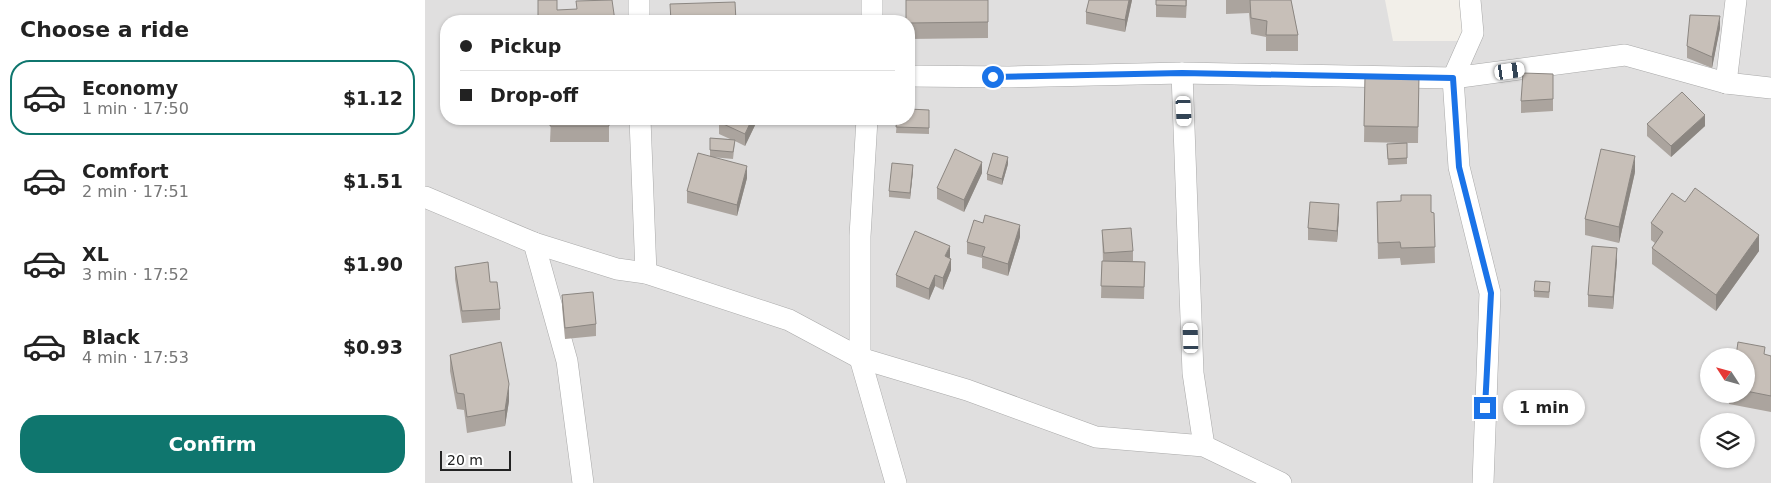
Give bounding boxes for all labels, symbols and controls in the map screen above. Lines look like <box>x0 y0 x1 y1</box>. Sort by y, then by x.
text: Choose a ride <box>20 17 189 42</box>
text: Pickup <box>490 35 561 57</box>
car <box>1494 61 1525 81</box>
route start <box>982 66 1004 88</box>
icon: car <box>22 75 67 120</box>
text: Economy <box>82 77 178 99</box>
text: Drop-off <box>490 84 578 106</box>
text: $1.12 <box>343 87 403 109</box>
car <box>1175 96 1192 126</box>
text: 1 min · 17:50 <box>82 99 189 118</box>
icon: car <box>22 158 67 203</box>
text: Comfort <box>82 160 169 182</box>
text: $1.51 <box>343 170 403 192</box>
text: 2 min · 17:51 <box>82 182 189 201</box>
icon: car <box>22 241 67 286</box>
text: XL <box>82 243 109 265</box>
text: $1.90 <box>343 253 403 275</box>
text: 3 min · 17:52 <box>82 265 189 284</box>
car <box>1182 323 1199 353</box>
icon: car <box>22 324 67 369</box>
text: Black <box>82 326 140 348</box>
text: $0.93 <box>343 336 403 358</box>
text: 4 min · 17:53 <box>82 348 189 367</box>
north arrow <box>1700 348 1755 402</box>
map controls <box>1700 348 1755 468</box>
callout: 1 min <box>1503 390 1585 426</box>
route end <box>1474 397 1496 419</box>
text: 1 min <box>1519 398 1569 417</box>
button: layers <box>1700 413 1755 468</box>
button: Confirm <box>20 415 405 473</box>
scale bar <box>440 448 511 471</box>
text: 20 m <box>447 452 483 468</box>

